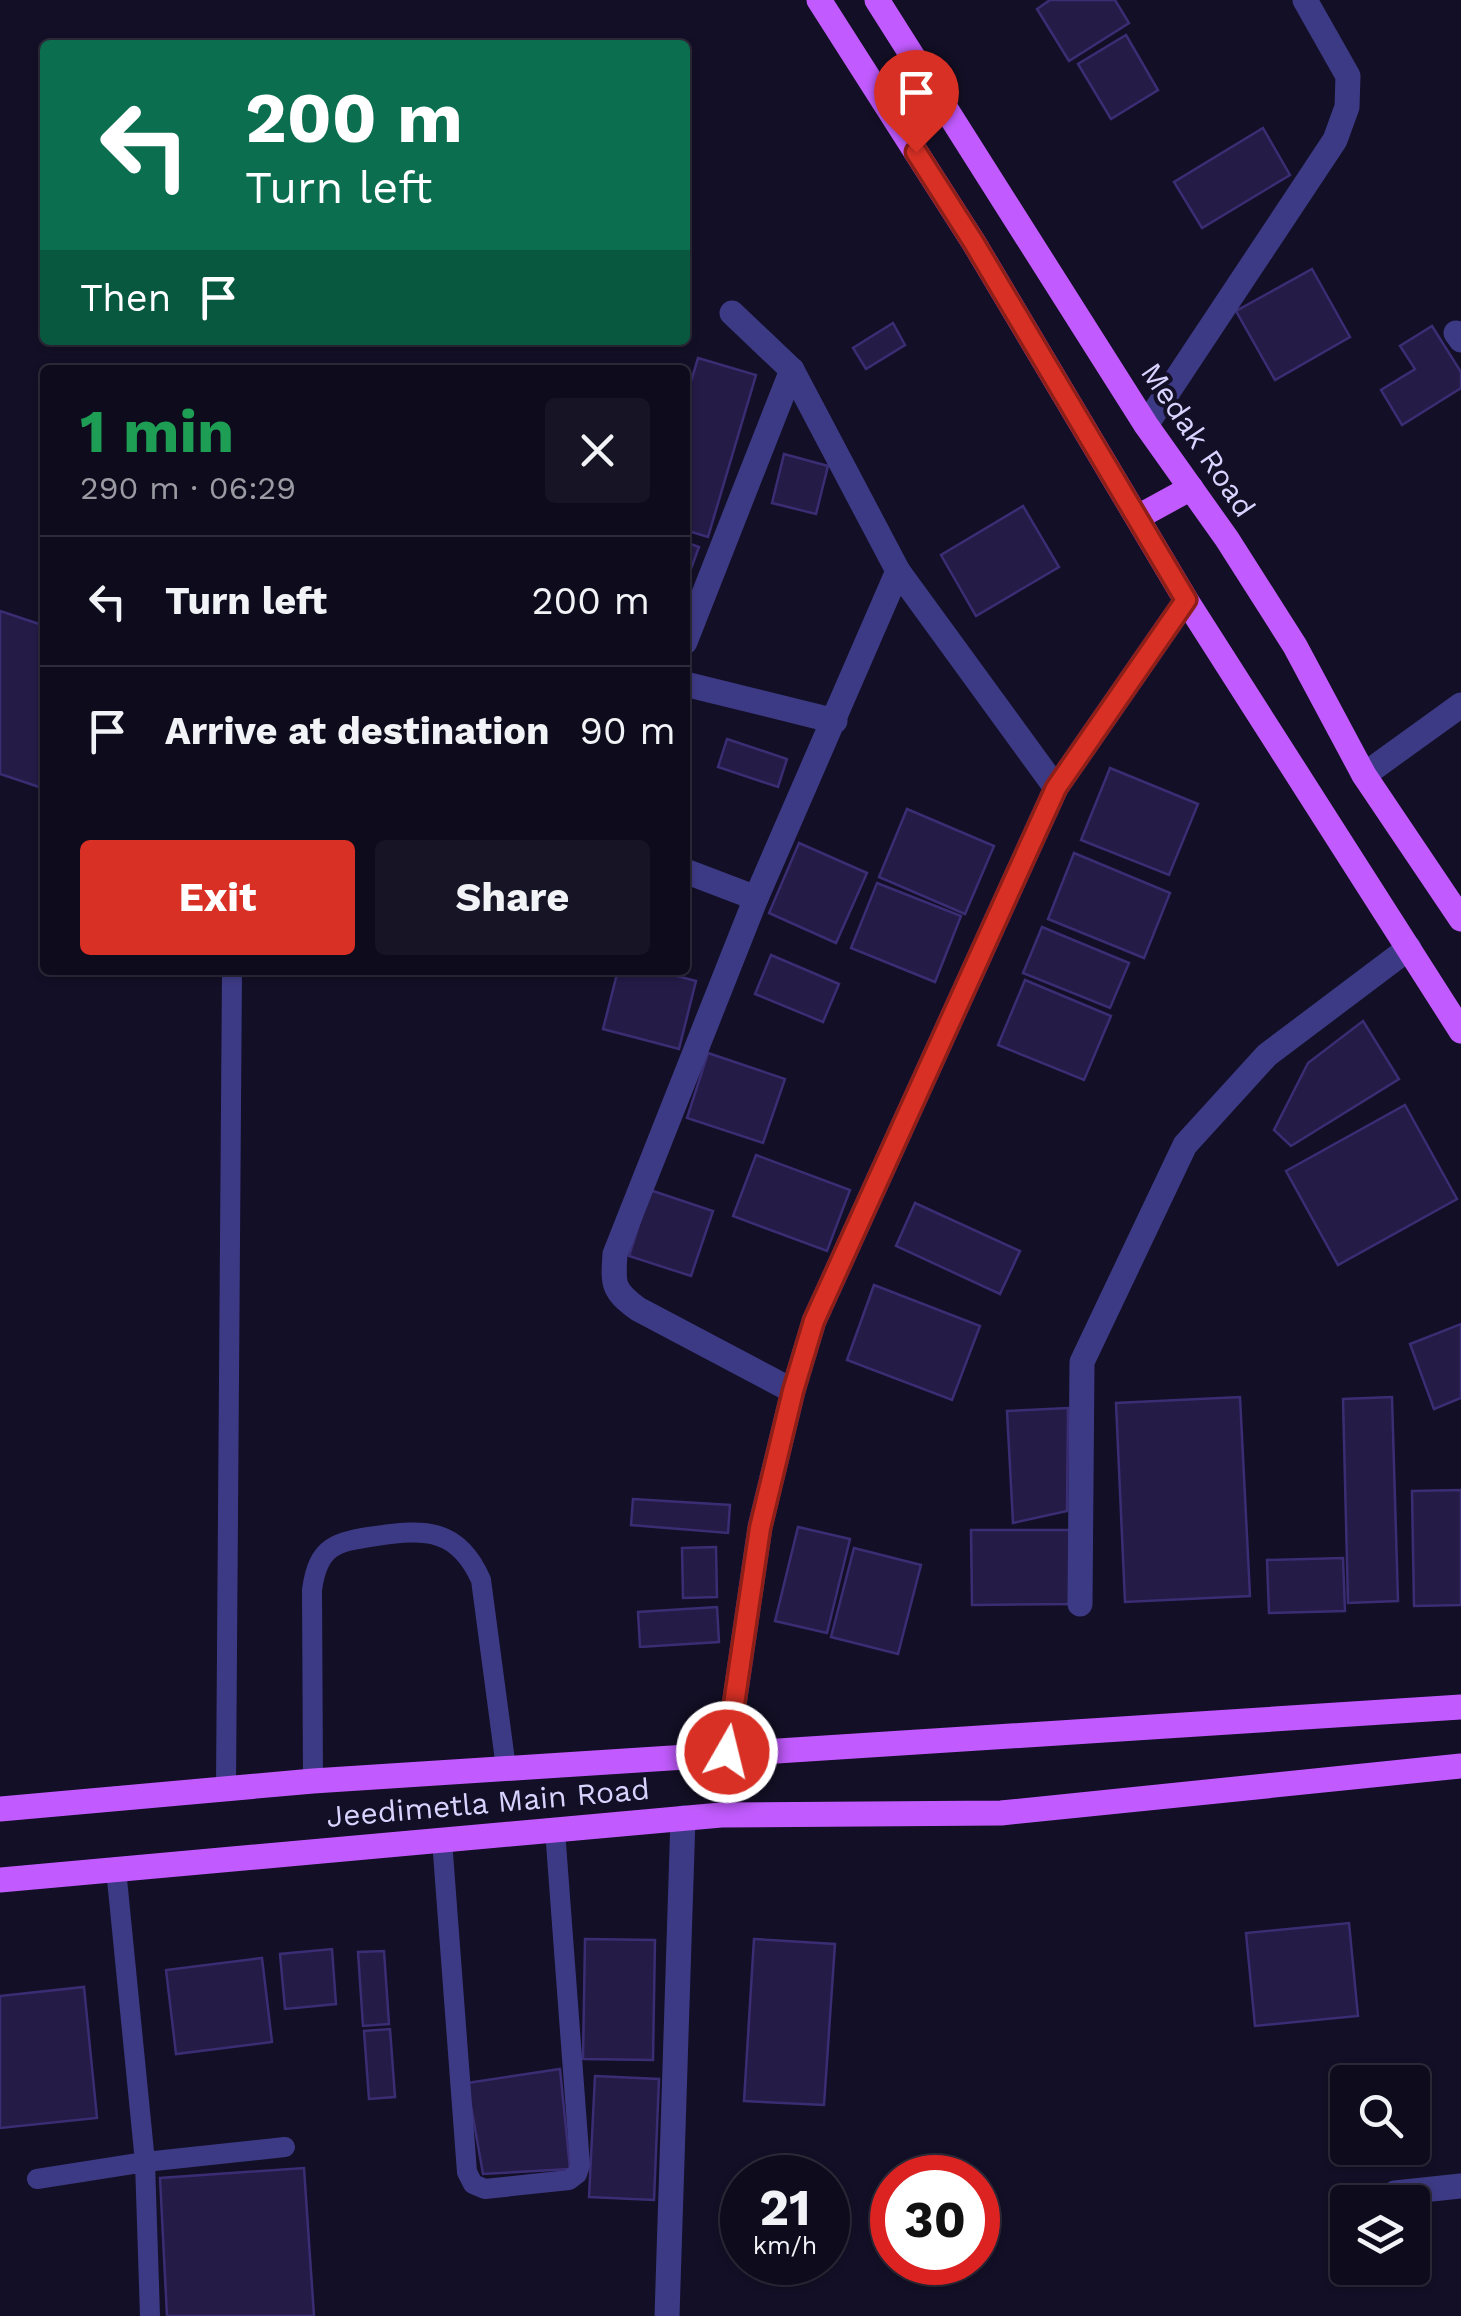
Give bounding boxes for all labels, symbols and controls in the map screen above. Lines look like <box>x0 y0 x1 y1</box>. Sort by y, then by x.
pin <box>874 50 959 153</box>
icon: arrive <box>889 65 944 120</box>
text: 200 m <box>245 77 463 159</box>
icon: left <box>80 80 210 210</box>
text: Turn left <box>245 161 432 214</box>
icon: arrive <box>191 270 246 325</box>
text: Then <box>80 276 171 320</box>
street label: Medak Road <box>1134 356 1263 523</box>
text: 1 min <box>80 396 234 467</box>
button: close <box>545 398 650 503</box>
text: 290 m · 06:29 <box>80 469 296 507</box>
icon: left <box>80 574 135 629</box>
text: Turn left <box>165 579 327 623</box>
text: 200 m <box>531 579 650 623</box>
icon: arrive <box>80 704 135 759</box>
text: Arrive at destination <box>165 709 550 753</box>
text: 90 m <box>580 709 676 753</box>
button: Exit <box>80 840 355 955</box>
button: Share <box>375 840 650 955</box>
position arrow <box>675 1700 779 1804</box>
street label: Jeedimetla Main Road <box>325 1771 651 1834</box>
map controls <box>1330 2065 1430 2285</box>
button: search <box>1330 2065 1430 2165</box>
speed limit sign: 30 <box>870 2155 1000 2285</box>
text: 21 <box>759 2178 811 2237</box>
button: layers <box>1330 2185 1430 2285</box>
text: km/h <box>753 2231 817 2260</box>

